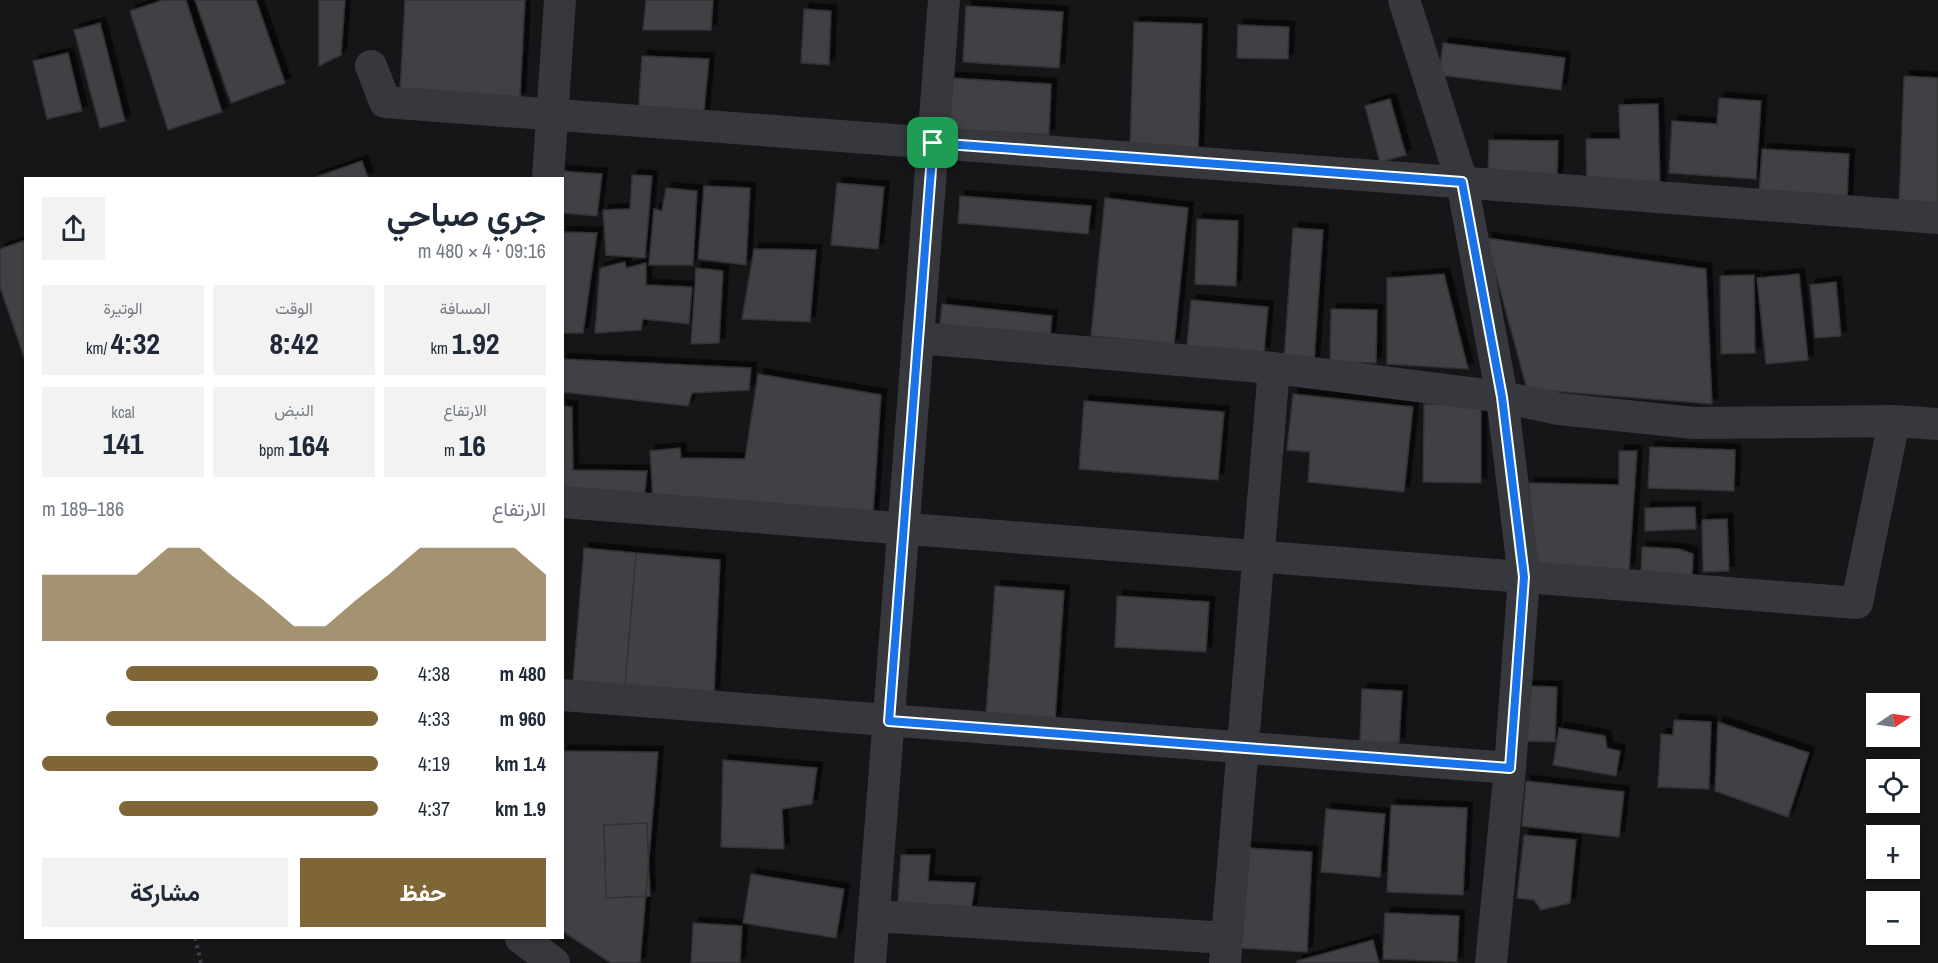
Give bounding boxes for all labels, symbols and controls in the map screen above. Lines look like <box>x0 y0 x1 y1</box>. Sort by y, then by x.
pin <box>907 117 958 168</box>
icon: arrive <box>916 126 949 159</box>
text: جري صباحي <box>387 192 546 236</box>
button: share <box>42 197 105 260</box>
text: 09:16 · 4 × 480 m <box>418 237 546 264</box>
text: الوتيرة <box>103 297 143 319</box>
text: الوقت <box>275 297 313 319</box>
text: المسافة <box>440 297 490 319</box>
text: 4:32 <box>111 323 160 363</box>
text: 8:42 <box>269 323 319 363</box>
text: 1.92 <box>452 323 500 363</box>
text: /km <box>86 337 111 359</box>
text: km <box>430 337 452 359</box>
text: النبض <box>274 399 314 421</box>
text: الارتفاع <box>443 399 487 421</box>
text: kcal <box>111 401 135 423</box>
text: 141 <box>102 423 144 463</box>
text: 164 <box>288 425 329 465</box>
text: 16 <box>459 425 486 465</box>
text: bpm <box>259 439 288 461</box>
text: m <box>444 439 459 461</box>
text: 186–189 m <box>42 495 124 522</box>
text: الارتفاع <box>492 495 546 522</box>
text: 4:38 <box>418 660 450 687</box>
text: 480 m <box>499 660 546 687</box>
north arrow <box>1866 693 1920 747</box>
map controls <box>1866 693 1920 945</box>
text: 4:33 <box>418 705 450 732</box>
text: 960 m <box>499 705 546 732</box>
text: 4:19 <box>418 750 450 777</box>
text: 1.4 km <box>495 750 546 777</box>
button: locate <box>1866 759 1920 813</box>
text: 4:37 <box>418 795 450 822</box>
text: 1.9 km <box>495 795 546 822</box>
button: + <box>1866 825 1920 879</box>
button: مشاركة <box>42 858 288 927</box>
button: حفظ <box>300 858 546 927</box>
button: − <box>1866 891 1920 945</box>

